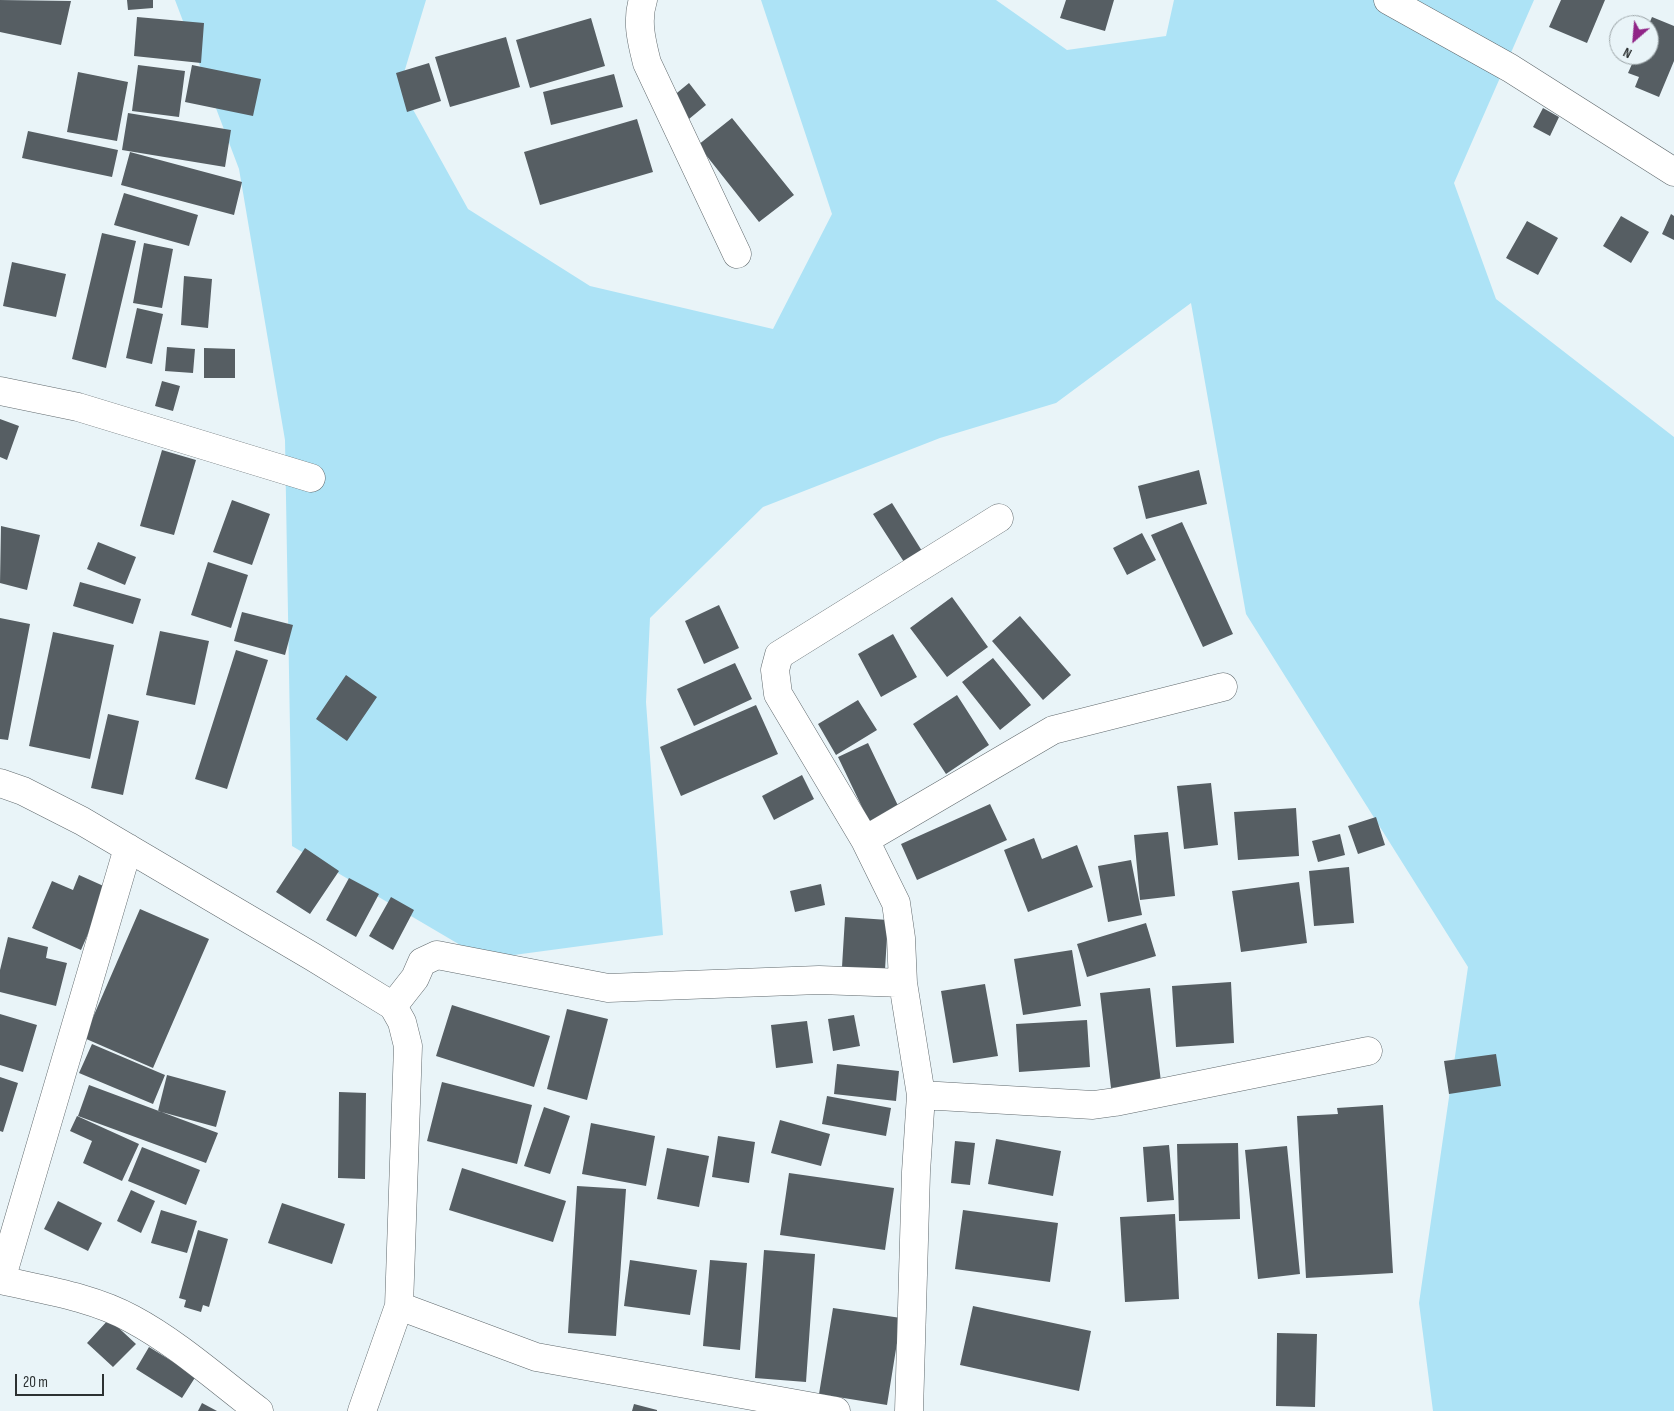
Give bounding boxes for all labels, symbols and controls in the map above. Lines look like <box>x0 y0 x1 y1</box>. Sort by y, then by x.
north arrow <box>1609 15 1659 65</box>
text: N <box>1620 44 1635 62</box>
scale bar <box>18 1364 106 1396</box>
text: 20 m <box>23 1373 48 1392</box>

